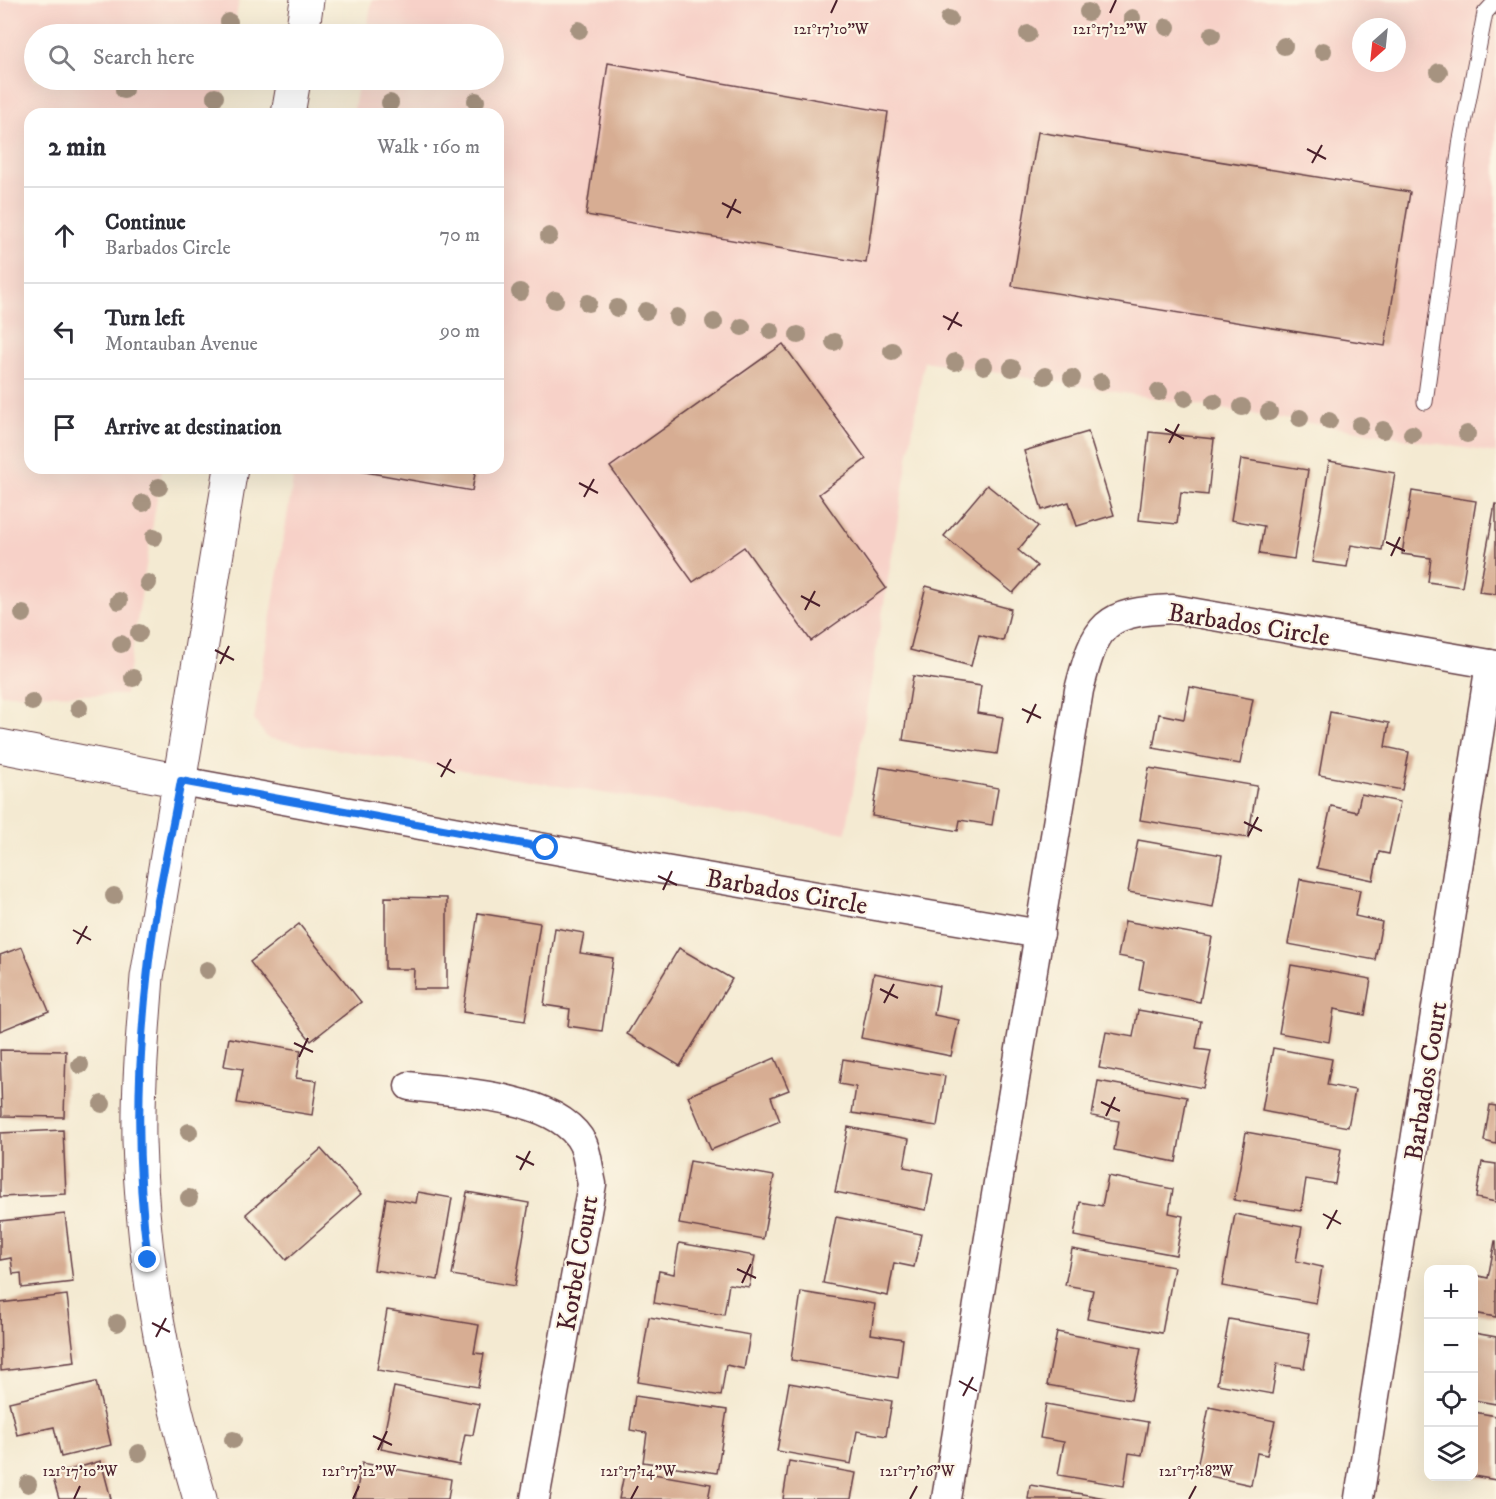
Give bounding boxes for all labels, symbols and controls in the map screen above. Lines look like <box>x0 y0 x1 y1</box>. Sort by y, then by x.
north arrow <box>1352 18 1406 72</box>
text: 121°17'10"W <box>793 20 869 39</box>
text: 121°17'12"W <box>1073 20 1148 39</box>
search box <box>24 24 504 90</box>
icon: search <box>45 41 78 74</box>
text: Search here <box>93 44 195 71</box>
text: 2 min <box>48 131 106 164</box>
text: Walk · 160 m <box>377 135 480 160</box>
text: Continue <box>105 209 186 236</box>
icon: ahead <box>48 219 81 252</box>
text: 70 m <box>439 223 480 248</box>
text: Barbados Circle <box>105 236 231 261</box>
text: Turn left <box>105 305 185 332</box>
icon: left <box>48 315 81 348</box>
text: 90 m <box>440 319 480 344</box>
text: Montauban Avenue <box>105 332 258 357</box>
icon: arrive <box>48 411 81 444</box>
text: Arrive at destination <box>105 414 282 441</box>
street label: Barbados Circle <box>1165 596 1332 655</box>
route start <box>532 834 558 860</box>
street label: Barbados Circle <box>703 862 870 923</box>
street label: Barbados Court <box>1398 999 1455 1163</box>
street label: Korbel Court <box>550 1193 607 1334</box>
route end <box>134 1246 160 1272</box>
map controls <box>1424 1265 1478 1481</box>
button: + <box>1424 1265 1478 1319</box>
button: − <box>1424 1319 1478 1373</box>
button: locate <box>1424 1373 1478 1427</box>
button: layers <box>1424 1427 1478 1481</box>
text: 121°17'10"W <box>42 1462 118 1481</box>
text: 121°17'12"W <box>322 1462 397 1481</box>
text: 121°17'14"W <box>600 1462 676 1481</box>
text: 121°17'16"W <box>880 1462 955 1481</box>
text: 121°17'18"W <box>1159 1462 1234 1481</box>

